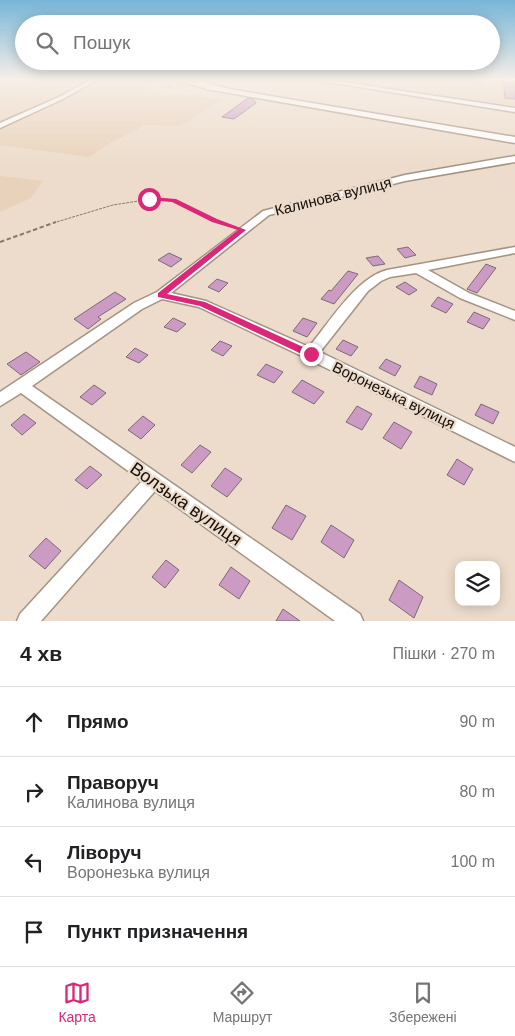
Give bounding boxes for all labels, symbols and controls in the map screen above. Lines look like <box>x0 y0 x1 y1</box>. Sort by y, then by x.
search box <box>15 15 500 70</box>
icon: search <box>33 29 61 57</box>
text: Пошук <box>73 32 130 53</box>
street label: Калинова вулиця <box>273 173 393 219</box>
route start <box>138 188 161 211</box>
route end <box>300 343 323 366</box>
street label: Воронезька вулиця <box>330 358 458 432</box>
street label: Волзька вулиця <box>126 458 246 550</box>
map controls <box>455 561 500 606</box>
button: layers <box>455 561 500 606</box>
text: 4 хв <box>20 642 62 665</box>
text: Пішки · 270 m <box>392 645 495 662</box>
icon: ahead <box>20 708 48 736</box>
text: Прямо <box>67 711 129 732</box>
text: 90 m <box>459 713 495 730</box>
text: Праворуч <box>67 772 159 793</box>
icon: right <box>20 778 48 806</box>
text: 80 m <box>459 783 495 800</box>
text: Калинова вулиця <box>67 794 195 811</box>
text: Ліворуч <box>67 842 142 863</box>
icon: left <box>20 848 48 876</box>
text: 100 m <box>451 853 495 870</box>
text: Воронезька вулиця <box>67 864 210 881</box>
icon: arrive <box>20 918 48 946</box>
text: Пункт призначення <box>67 921 248 942</box>
tab: Карта <box>58 979 96 1025</box>
tab: Маршрут <box>213 979 272 1025</box>
tab: Збережені <box>389 979 457 1025</box>

